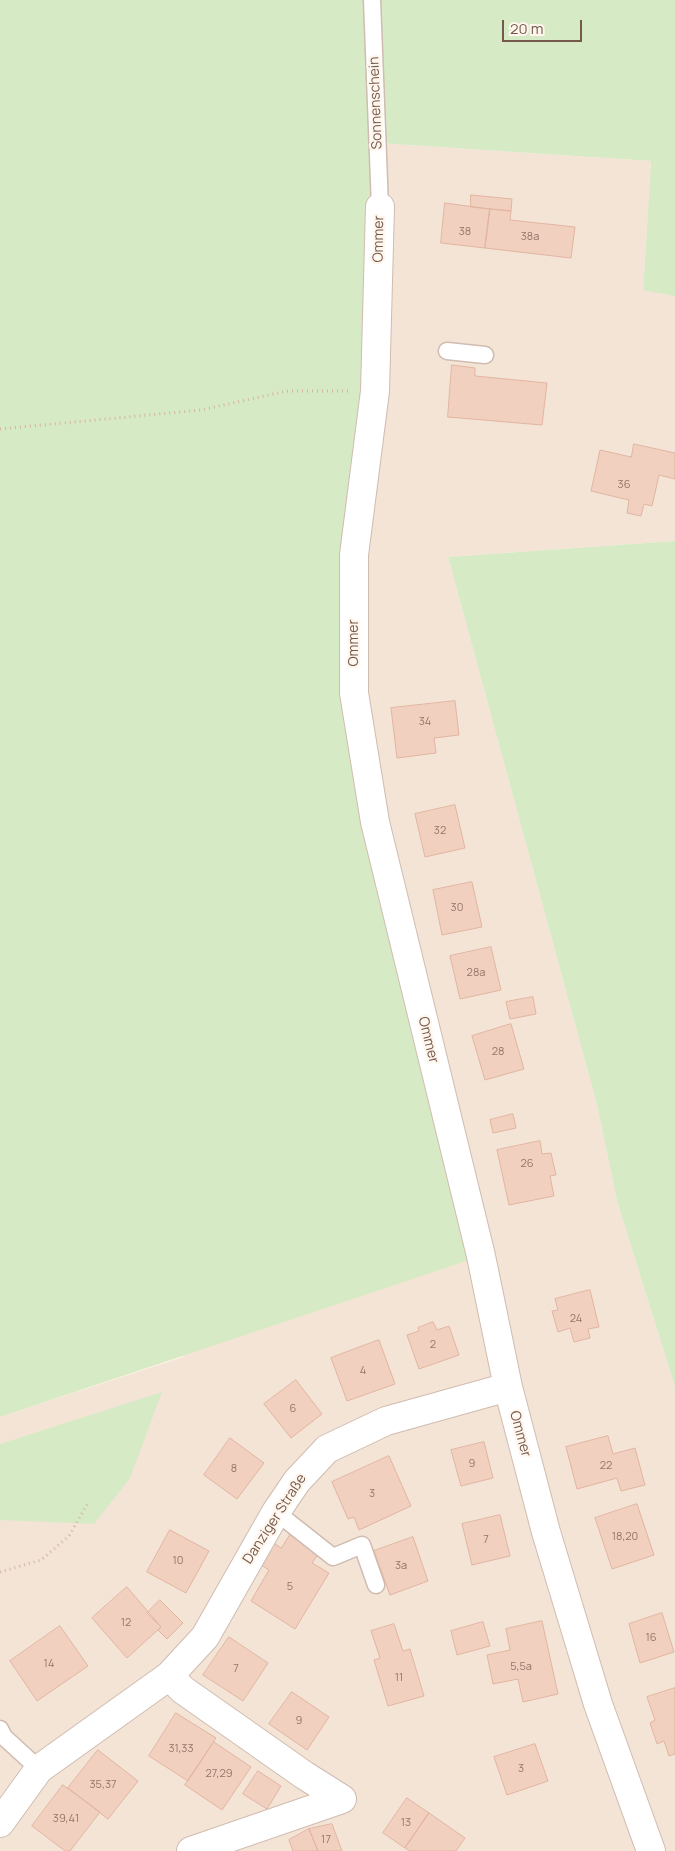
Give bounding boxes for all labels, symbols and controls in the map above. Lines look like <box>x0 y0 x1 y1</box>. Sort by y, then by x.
scale bar <box>505 10 585 42</box>
text: 20 m <box>510 18 543 39</box>
street label: Sonnenschein <box>366 56 386 150</box>
street label: Ommer <box>370 215 388 263</box>
house number: 38 <box>459 225 471 239</box>
house number: 38a <box>521 230 539 244</box>
house number: 36 <box>618 478 630 492</box>
street label: Ommer <box>346 619 362 667</box>
house number: 34 <box>419 715 431 729</box>
house number: 32 <box>434 824 446 838</box>
house number: 30 <box>451 901 463 915</box>
house number: 28a <box>467 966 485 980</box>
street label: Ommer <box>414 1015 442 1065</box>
house number: 28 <box>492 1045 504 1059</box>
house number: 26 <box>520 1157 534 1171</box>
house number: 24 <box>570 1312 582 1326</box>
house number: 2 <box>430 1338 436 1352</box>
house number: 4 <box>360 1364 366 1378</box>
house number: 6 <box>290 1402 296 1416</box>
street label: Ommer <box>506 1409 534 1459</box>
house number: 9 <box>469 1457 475 1471</box>
house number: 22 <box>600 1459 612 1473</box>
house number: 8 <box>231 1462 237 1476</box>
street label: Danziger Straße <box>240 1471 310 1567</box>
house number: 3 <box>369 1487 375 1501</box>
house number: 18,20 <box>612 1530 638 1544</box>
house number: 7 <box>483 1533 489 1547</box>
house number: 10 <box>173 1554 183 1568</box>
house number: 3a <box>395 1559 407 1573</box>
house number: 5 <box>287 1580 293 1594</box>
house number: 12 <box>121 1616 131 1630</box>
house number: 16 <box>645 1631 657 1645</box>
house number: 14 <box>44 1657 54 1671</box>
house number: 5,5a <box>510 1660 532 1674</box>
house number: 7 <box>233 1662 239 1676</box>
house number: 11 <box>395 1671 403 1685</box>
house number: 9 <box>296 1714 302 1728</box>
house number: 31,33 <box>168 1742 194 1756</box>
house number: 3 <box>518 1762 524 1776</box>
house number: 27,29 <box>205 1767 233 1781</box>
house number: 35,37 <box>90 1778 116 1792</box>
house number: 39,41 <box>53 1812 79 1826</box>
house number: 13 <box>401 1816 411 1830</box>
house number: 17 <box>321 1833 331 1847</box>

